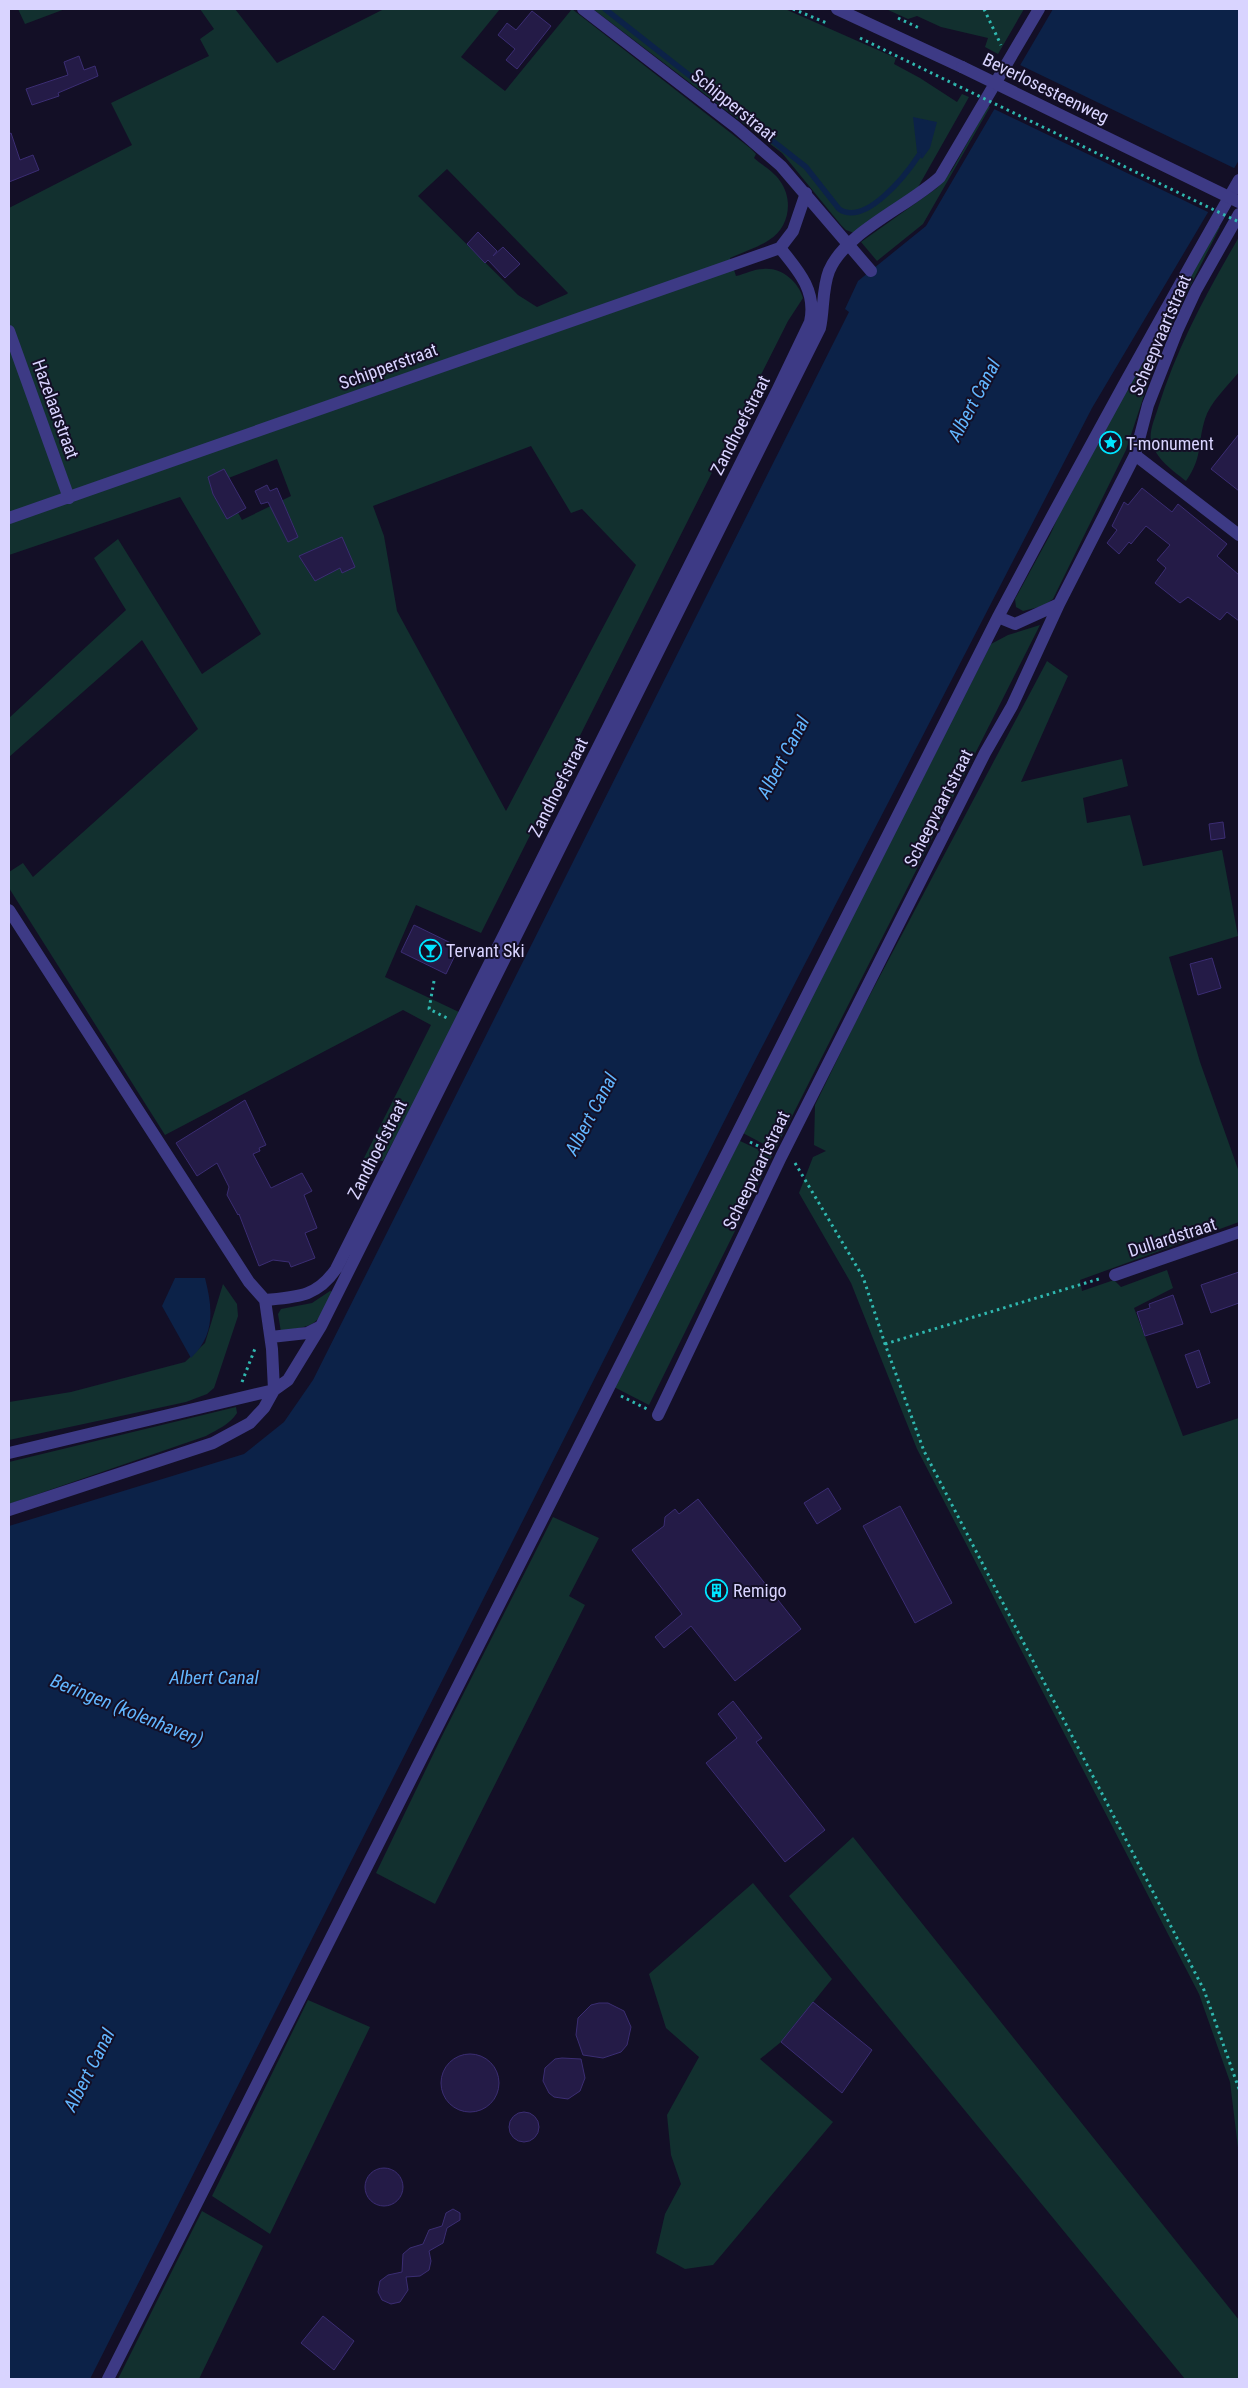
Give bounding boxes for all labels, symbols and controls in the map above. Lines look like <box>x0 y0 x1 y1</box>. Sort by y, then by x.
street label: Beverlosesteenweg <box>980 48 1112 128</box>
street label: Schipperstraat <box>687 64 781 146</box>
street label: Scheepvaartstraat <box>1125 271 1195 399</box>
street label: Schipperstraat <box>336 338 440 394</box>
water label: Albert Canal <box>942 354 1006 446</box>
street label: Hazelaarstraat <box>28 357 84 461</box>
street label: Zandhoefstraat <box>706 372 774 478</box>
place icon: T-monument <box>1098 431 1122 455</box>
place label: T-monument <box>1126 433 1214 454</box>
water label: Albert Canal <box>751 711 815 803</box>
street label: Zandhoefstraat <box>524 734 592 840</box>
street label: Scheepvaartstraat <box>899 746 977 870</box>
bar icon: Tervant Ski <box>418 938 442 962</box>
place label: Tervant Ski <box>446 940 525 961</box>
water label: Albert Canal <box>559 1068 623 1160</box>
street label: Zandhoefstraat <box>343 1096 411 1202</box>
street label: Scheepvaartstraat <box>718 1107 794 1233</box>
street label: Dullardstraat <box>1125 1213 1219 1261</box>
building icon: Remigo <box>705 1578 729 1602</box>
place label: Remigo <box>733 1580 787 1601</box>
water label: Albert Canal <box>168 1666 260 1689</box>
water label: Beringen (kolenhaven) <box>47 1669 207 1751</box>
water label: Albert Canal <box>58 2024 120 2116</box>

